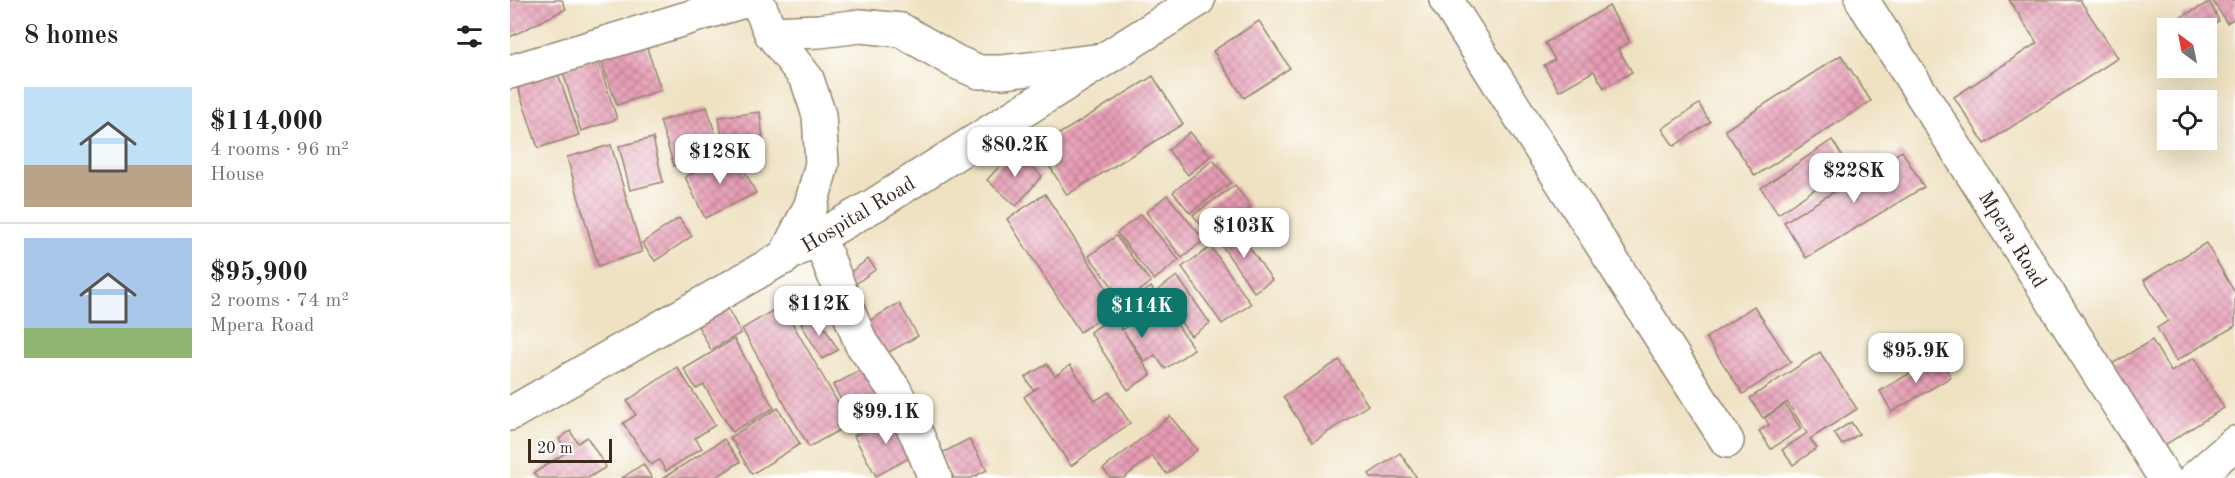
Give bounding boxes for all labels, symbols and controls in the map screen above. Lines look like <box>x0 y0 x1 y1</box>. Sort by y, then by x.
north arrow <box>2157 18 2217 78</box>
map controls <box>2157 18 2217 150</box>
icon: filters <box>453 20 486 53</box>
text: 8 homes <box>24 23 118 49</box>
button: locate <box>2157 90 2217 150</box>
text: $114,000 <box>210 109 323 135</box>
icon: home <box>72 111 144 183</box>
pin: $80.2K <box>966 127 1064 178</box>
pin: $128K <box>678 134 762 185</box>
text: $80.2K <box>981 136 1049 156</box>
text: 4 rooms · 96 m² <box>210 140 349 160</box>
text: $128K <box>689 143 751 163</box>
pin: $228K <box>1812 153 1896 204</box>
text: $228K <box>1823 162 1885 182</box>
text: House <box>210 165 264 185</box>
street label: Hospital Road <box>798 173 919 257</box>
street label: Mpera Road <box>1974 188 2050 292</box>
pin: $103K <box>1202 208 1286 259</box>
text: $103K <box>1213 217 1275 237</box>
text: $95,900 <box>210 260 308 286</box>
icon: home <box>72 262 144 334</box>
pin: $112K <box>777 286 861 337</box>
pin: $114K <box>1100 288 1184 339</box>
text: 2 rooms · 74 m² <box>210 291 349 311</box>
text: $112K <box>788 295 850 315</box>
text: $114K <box>1111 297 1173 317</box>
text: Mpera Road <box>210 316 315 336</box>
pin: $95.9K <box>1867 333 1965 384</box>
text: $95.9K <box>1882 342 1950 362</box>
pin: $99.1K <box>837 394 935 445</box>
text: $99.1K <box>852 403 920 423</box>
scale bar <box>528 436 612 464</box>
text: 20 m <box>537 441 573 457</box>

